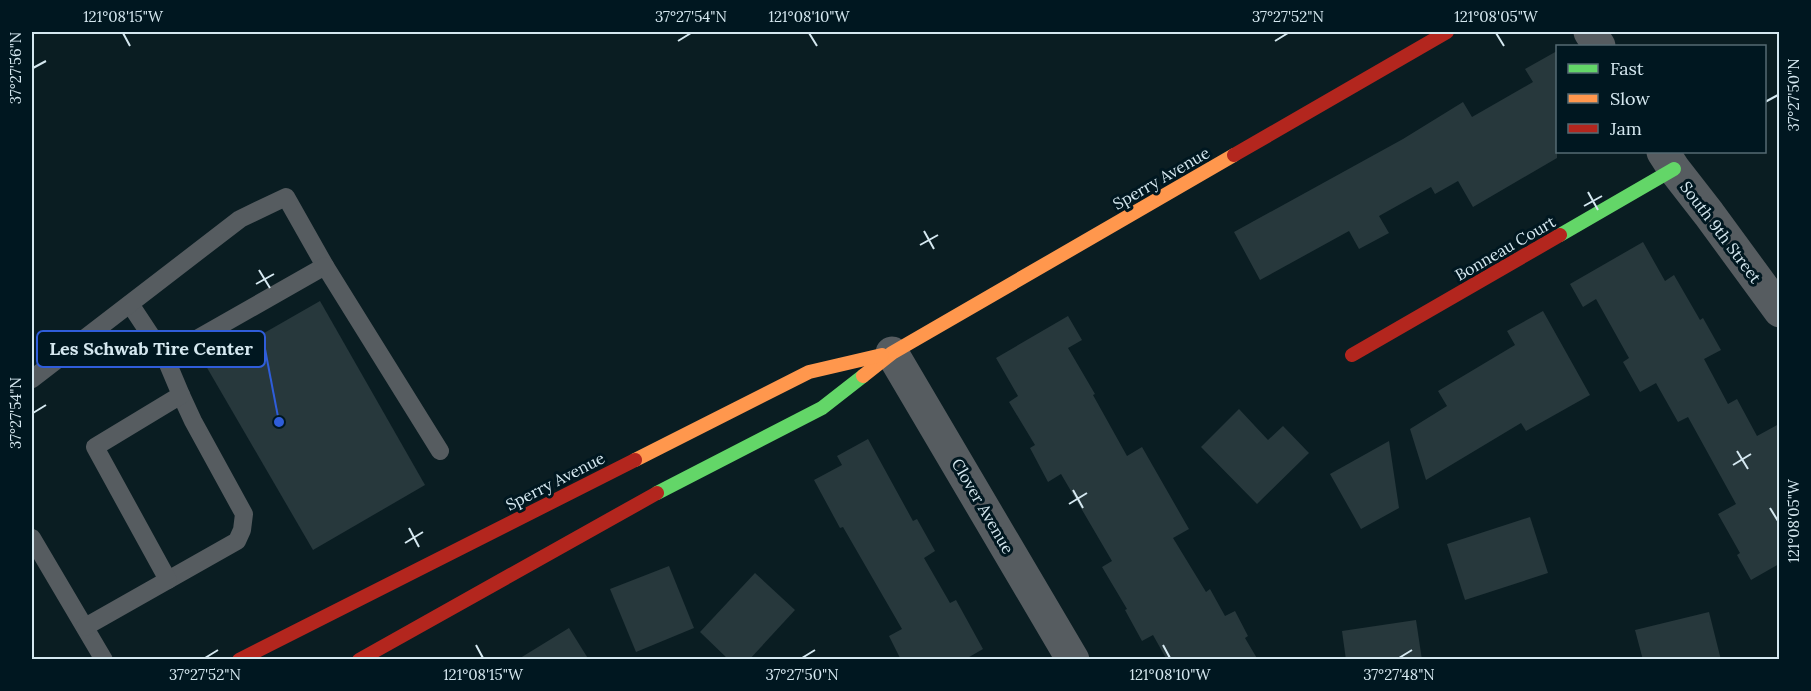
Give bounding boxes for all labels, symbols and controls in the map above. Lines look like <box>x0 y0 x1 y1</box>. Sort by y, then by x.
text: 121°08'15"W <box>83 7 164 26</box>
text: 37°27'54"N <box>655 7 727 26</box>
text: 121°08'10"W <box>769 7 850 26</box>
text: 37°27'52"N <box>1252 7 1324 26</box>
text: 121°08'05"W <box>1454 7 1539 26</box>
text: 37°27'56"N <box>6 32 25 104</box>
legend <box>1556 45 1766 153</box>
text: Fast <box>1610 57 1644 80</box>
text: 37°27'50"N <box>1784 58 1803 132</box>
text: Slow <box>1610 87 1650 110</box>
text: Jam <box>1609 117 1642 140</box>
street label: Sperry Avenue <box>1109 142 1213 214</box>
street label: South 9th Street <box>1676 177 1766 288</box>
street label: Bonneau Court <box>1451 211 1559 285</box>
callout: Les Schwab Tire Center <box>37 331 265 367</box>
text: Les Schwab Tire Center <box>49 337 253 360</box>
text: 37°27'54"N <box>6 377 25 449</box>
street label: Sperry Avenue <box>502 447 608 514</box>
street label: Clover Avenue <box>948 455 1019 558</box>
text: 121°08'05"W <box>1784 478 1803 563</box>
text: 37°27'52"N <box>169 665 241 684</box>
text: 121°08'15"W <box>443 665 524 684</box>
text: 37°27'50"N <box>765 665 839 684</box>
text: 121°08'10"W <box>1130 665 1211 684</box>
text: 37°27'48"N <box>1363 665 1435 684</box>

